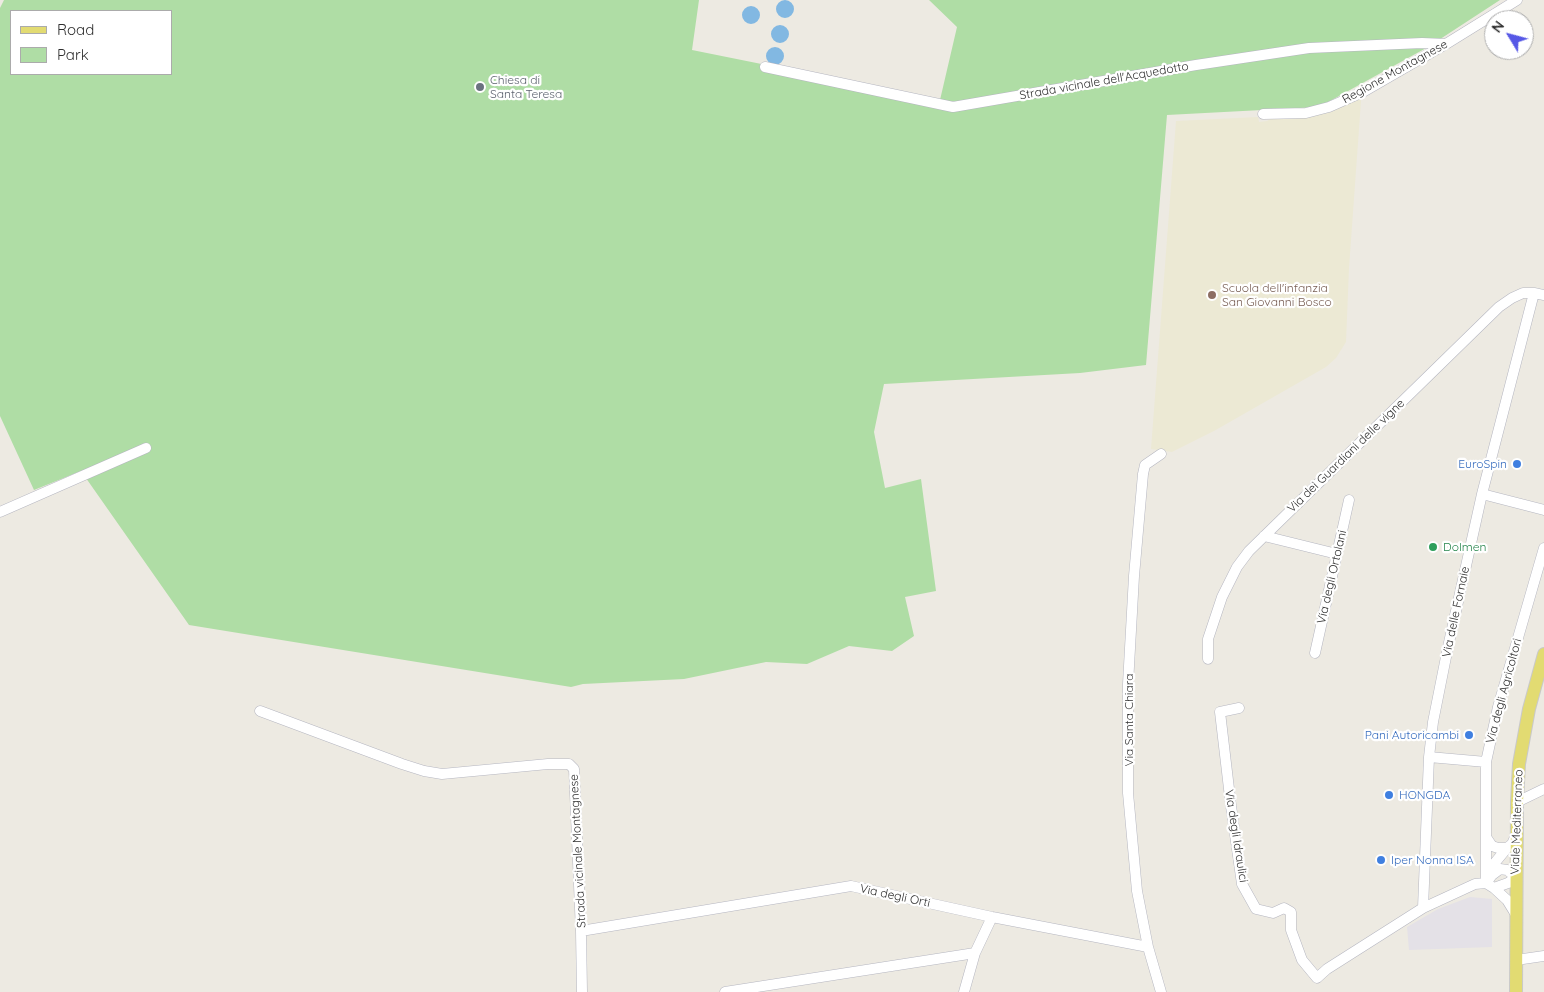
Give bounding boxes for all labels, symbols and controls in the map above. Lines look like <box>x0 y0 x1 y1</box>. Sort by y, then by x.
legend <box>10 10 172 75</box>
north arrow <box>1484 10 1534 60</box>
text: N <box>1488 17 1508 36</box>
text: Road <box>57 20 94 39</box>
street label: Regione Montagnese <box>1340 37 1450 107</box>
text: Park <box>57 45 89 64</box>
street label: Strada vicinale dell'Acquedotto <box>1018 59 1190 103</box>
place label: Chiesa di Santa Teresa <box>490 73 562 101</box>
marker: Chiesa di Santa Teresa <box>474 81 486 93</box>
place label: Scuola dell'infanzia San Giovanni Bosco <box>1222 281 1332 309</box>
marker: Scuola dell'infanzia San Giovanni Bosco <box>1206 289 1218 301</box>
street label: Via dei Guardiani delle vigne <box>1284 396 1408 516</box>
place label: EuroSpin <box>1458 457 1507 471</box>
marker: EuroSpin <box>1511 458 1523 470</box>
street label: Via degli Ortolani <box>1314 529 1350 625</box>
place label: Dolmen <box>1443 540 1486 554</box>
marker: Dolmen <box>1427 541 1439 553</box>
street label: Via delle Fornaie <box>1439 565 1473 659</box>
street label: Via degli Agricoltori <box>1483 637 1525 745</box>
street label: Via Santa Chiara <box>1122 674 1136 766</box>
place label: Pani Autoricambi <box>1365 728 1459 742</box>
marker: Pani Autoricambi <box>1463 729 1475 741</box>
street label: Viale Mediterraneo <box>1508 769 1526 875</box>
street label: Strada vicinale Montagnese <box>567 774 589 928</box>
street label: Via degli Idraulici <box>1222 788 1250 884</box>
place label: HONGDA <box>1399 788 1450 802</box>
marker: HONGDA <box>1383 789 1395 801</box>
place label: Iper Nonna ISA <box>1391 853 1474 867</box>
marker: Iper Nonna ISA <box>1375 854 1387 866</box>
street label: Via degli Orti <box>858 882 932 910</box>

